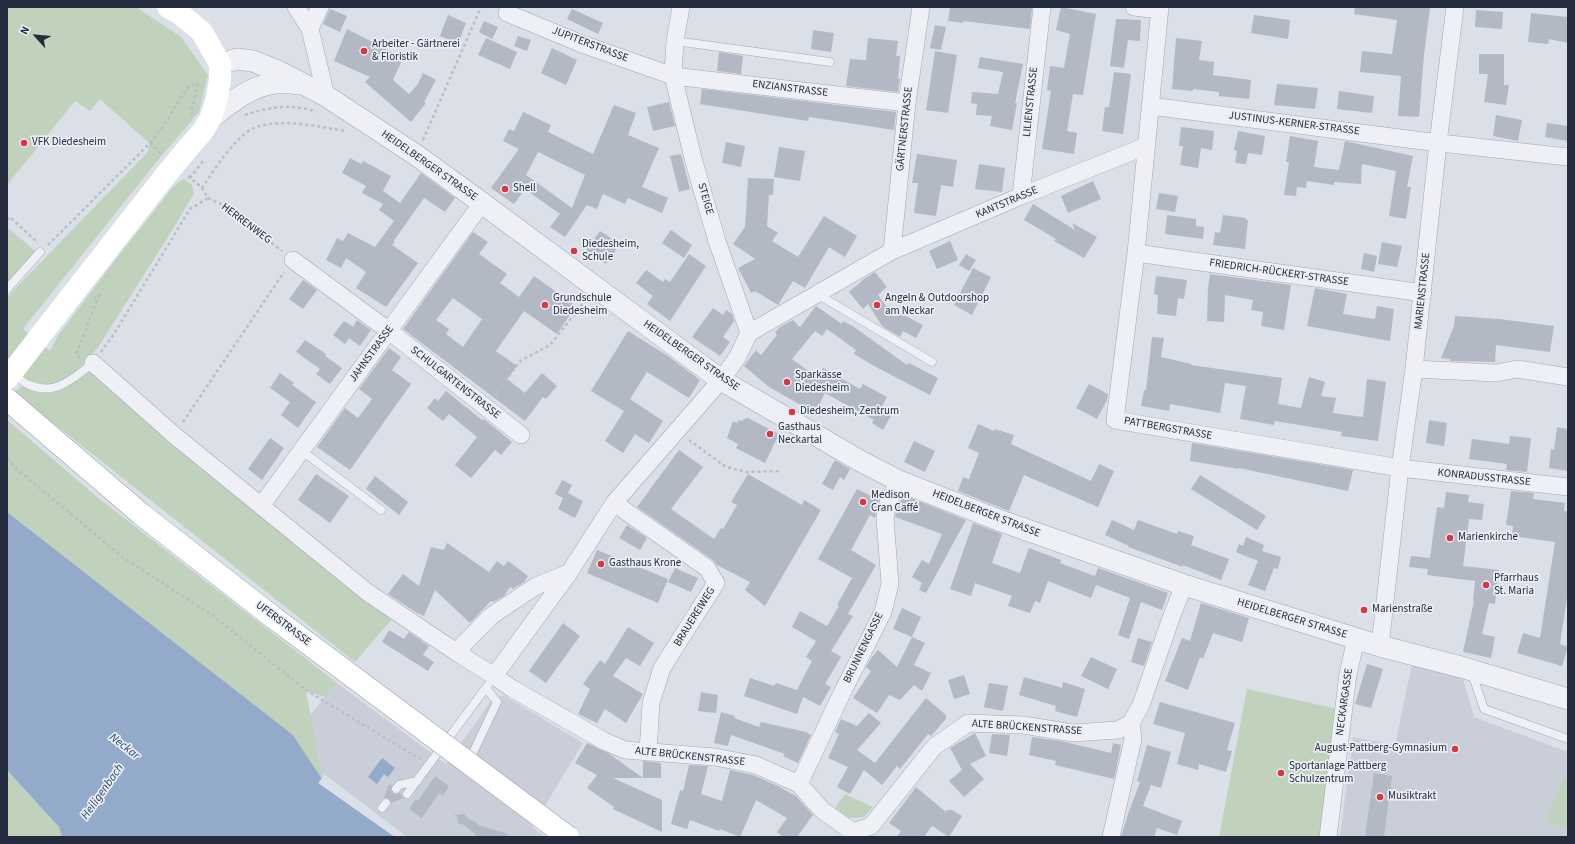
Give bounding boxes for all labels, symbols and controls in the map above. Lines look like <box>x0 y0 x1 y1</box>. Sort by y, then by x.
north arrow <box>16 16 56 56</box>
text: N <box>17 24 33 37</box>
street label: JUPITERSTRASSE <box>550 24 630 66</box>
place label: Arbeiter - Gärtnerei & Floristik <box>372 38 460 64</box>
marker: Arbeiter - Gärtnerei & Floristik <box>359 46 369 56</box>
street label: LILIENSTRASSE <box>1021 66 1041 138</box>
street label: ENZIANSTRASSE <box>751 78 829 100</box>
street label: GÄRTNERSTRASSE <box>894 86 916 172</box>
street label: JUSTINUS-KERNER-STRASSE <box>1228 109 1360 139</box>
street label: HEIDELBERGER STRASSE <box>378 128 480 204</box>
place label: VFK Diedesheim <box>32 136 106 150</box>
marker: VFK Diedesheim <box>19 138 29 148</box>
street label: STEIGE <box>694 181 716 217</box>
place label: Shell <box>513 182 536 196</box>
marker: Shell <box>500 184 510 194</box>
street label: KANTSTRASSE <box>974 184 1040 222</box>
street label: HERRENWEG <box>218 201 274 247</box>
place label: Diedesheim, Schule <box>582 238 639 264</box>
marker: Diedesheim, Schule <box>569 246 579 256</box>
street label: MARIENSTRASSE <box>1412 252 1434 330</box>
street label: FRIEDRICH-RÜCKERT-STRASSE <box>1208 257 1350 289</box>
place label: Grundschule Diedesheim <box>553 292 612 318</box>
place label: Angeln & Outdoorshop am Neckar <box>885 292 989 318</box>
marker: Grundschule Diedesheim <box>540 300 550 310</box>
marker: Angeln & Outdoorshop am Neckar <box>872 300 882 310</box>
street label: HEIDELBERGER STRASSE <box>640 318 742 394</box>
street label: JAHNSTRASSE <box>347 323 397 385</box>
street label: SCHULGARTENSTRASSE <box>407 344 503 422</box>
place label: Sparkasse Diedesheim <box>795 369 849 395</box>
marker: Sparkasse Diedesheim <box>782 377 792 387</box>
place label: Diedesheim, Zentrum <box>800 405 899 419</box>
marker: Diedesheim, Zentrum <box>787 407 797 417</box>
street label: PATTBERGSTRASSE <box>1123 415 1213 443</box>
place label: Gasthaus Neckartal <box>778 421 822 447</box>
marker: Gasthaus Neckartal <box>765 429 775 439</box>
street label: KONRADUSSTRASSE <box>1437 467 1531 489</box>
street label: HEIDELBERGER STRASSE <box>930 487 1042 541</box>
place label: Medison Cran Caffé <box>871 489 918 515</box>
marker: Medison Cran Caffé <box>858 497 868 507</box>
place label: Marienkirche <box>1458 531 1518 545</box>
marker: Marienkirche <box>1445 533 1455 543</box>
place label: Gasthaus Krone <box>609 557 681 571</box>
marker: Gasthaus Krone <box>596 559 606 569</box>
place label: Pfarrhaus St. Maria <box>1494 572 1539 598</box>
marker: Pfarrhaus St. Maria <box>1481 580 1491 590</box>
street label: BRAUEREIWEG <box>672 585 718 649</box>
street label: HEIDELBERGER STRASSE <box>1235 596 1349 642</box>
street label: UFERSTRASSE <box>253 599 313 649</box>
place label: Marienstraße <box>1372 603 1433 617</box>
marker: Marienstraße <box>1359 605 1369 615</box>
street label: BRUNNENGASSE <box>841 610 887 686</box>
street label: NECKARGASSE <box>1334 668 1356 736</box>
street label: ALTE BRÜCKENSTRASSE <box>971 718 1083 738</box>
water label: Neckar <box>106 731 142 763</box>
place label: August-Pattberg-Gymnasium <box>1315 742 1447 756</box>
marker: August-Pattberg-Gymnasium <box>1450 744 1460 754</box>
street label: ALTE BRÜCKENSTRASSE <box>634 745 746 769</box>
place label: Sportanlage Pattberg Schulzentrum <box>1289 760 1386 786</box>
water label: Heiligenbach <box>79 761 127 823</box>
marker: Sportanlage Pattberg Schulzentrum <box>1276 768 1286 778</box>
place label: Musiktrakt <box>1388 790 1436 804</box>
marker: Musiktrakt <box>1375 792 1385 802</box>

